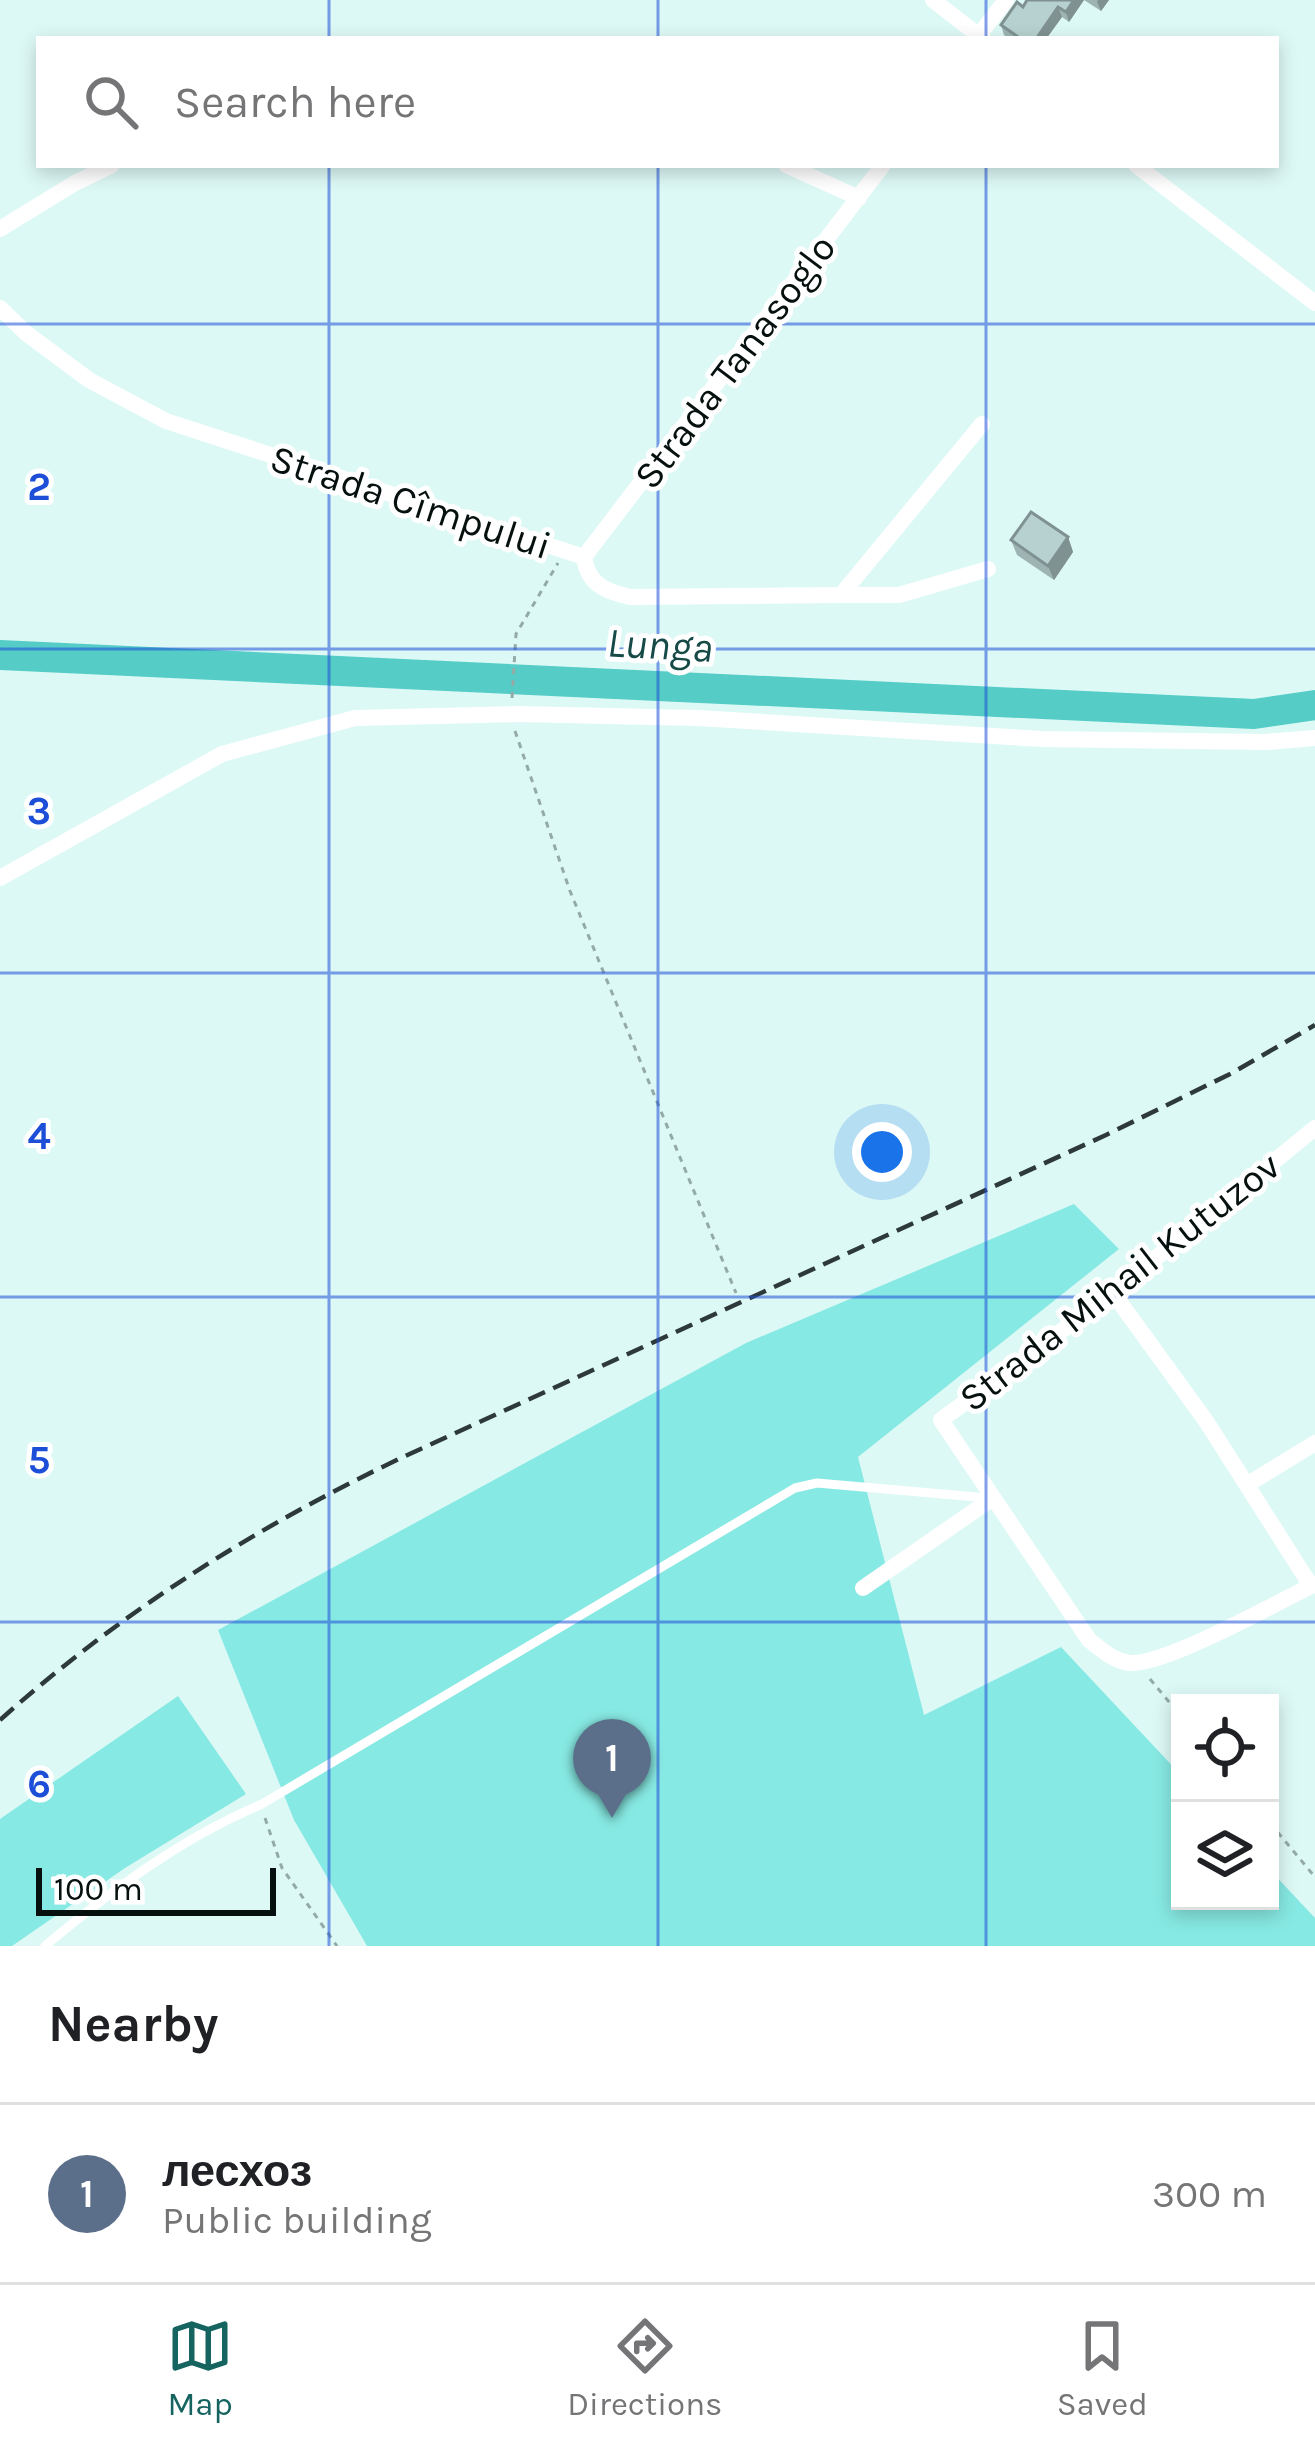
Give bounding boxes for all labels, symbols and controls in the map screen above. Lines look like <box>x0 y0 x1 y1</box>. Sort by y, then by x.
search box <box>36 36 1279 168</box>
icon: search <box>78 69 144 135</box>
text: Search here <box>174 76 416 128</box>
street label: Strada Tanasoglo <box>624 225 845 498</box>
street label: Strada Cîmpului <box>265 435 557 569</box>
text: 2 <box>27 464 51 510</box>
water label: Lunga <box>606 617 714 673</box>
text: 3 <box>27 788 51 834</box>
text: 4 <box>27 1113 51 1159</box>
your location <box>852 1122 912 1182</box>
street label: Strada Mihail Kutuzov <box>950 1142 1289 1421</box>
text: 5 <box>28 1437 50 1483</box>
map controls <box>1171 1694 1279 1910</box>
button: locate <box>1171 1694 1279 1802</box>
pin: 1 <box>573 1719 651 1818</box>
text: 6 <box>27 1761 51 1807</box>
button: layers <box>1171 1802 1279 1910</box>
scale bar <box>36 1862 276 1915</box>
text: 100 m <box>54 1870 143 1908</box>
text: Nearby <box>48 1994 218 2054</box>
text: лесхоз <box>162 2145 312 2197</box>
text: 1 <box>80 2171 94 2217</box>
text: 300 m <box>1152 2171 1267 2217</box>
text: Public building <box>162 2197 432 2243</box>
tab: Map <box>167 2313 233 2423</box>
tab: Directions <box>567 2313 722 2423</box>
tab: Saved <box>1057 2313 1148 2423</box>

